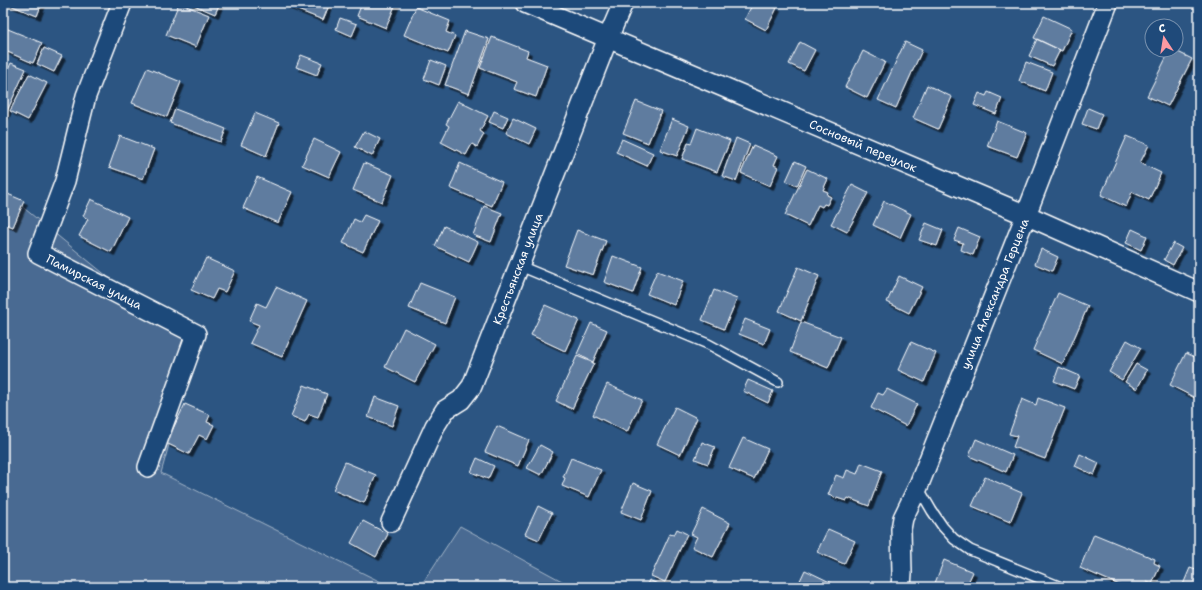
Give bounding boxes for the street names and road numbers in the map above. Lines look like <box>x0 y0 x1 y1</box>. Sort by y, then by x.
street label: Сосновый переулок <box>807 116 920 176</box>
street label: Крестьянская улица <box>489 210 547 327</box>
street label: улица Александра Герцена <box>957 216 1033 372</box>
street label: Памирская улица <box>43 251 145 313</box>

